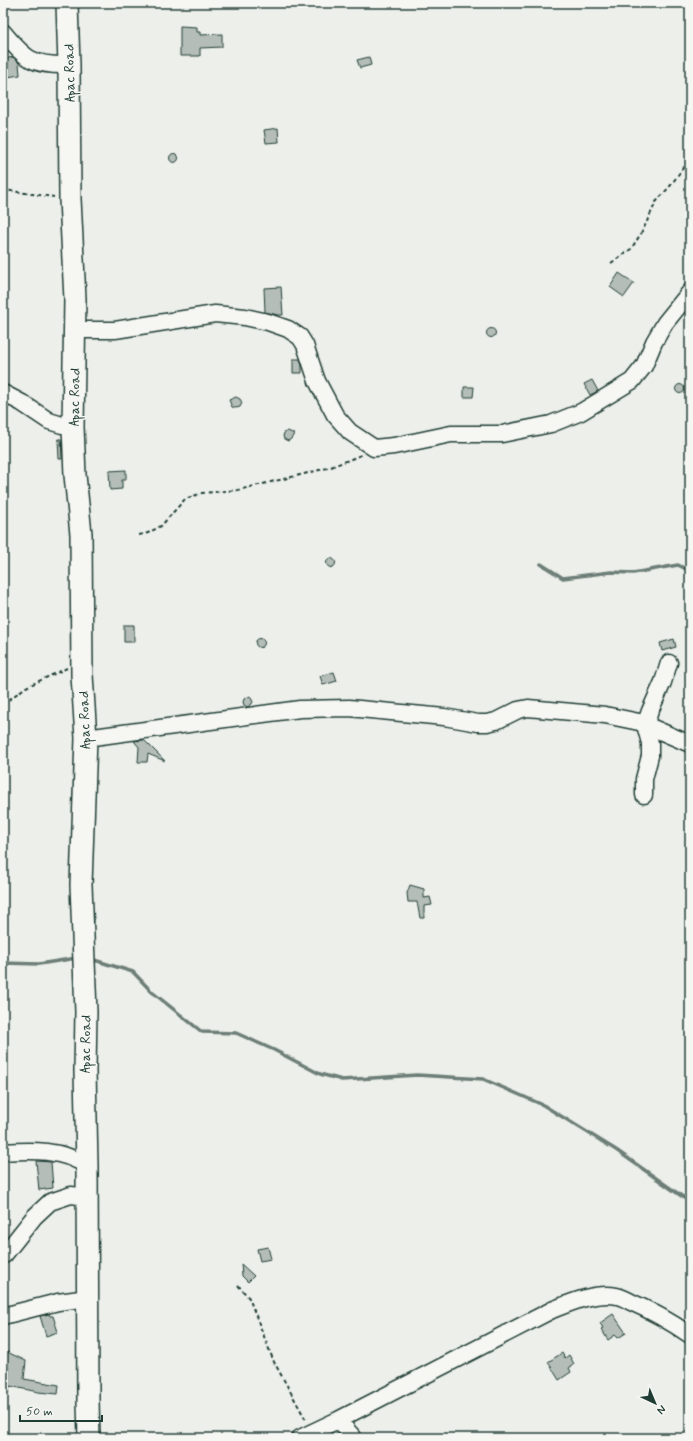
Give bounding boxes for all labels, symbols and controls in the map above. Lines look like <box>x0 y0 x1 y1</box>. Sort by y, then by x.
street label: Apac Road <box>60 44 81 102</box>
street label: Apac Road <box>65 368 86 426</box>
street label: Apac Road <box>75 691 96 749</box>
street label: Apac Road <box>76 1015 97 1073</box>
north arrow <box>635 1383 675 1423</box>
scale bar <box>20 1397 102 1423</box>
text: N <box>654 1402 669 1417</box>
text: 50 m <box>26 1404 53 1420</box>

